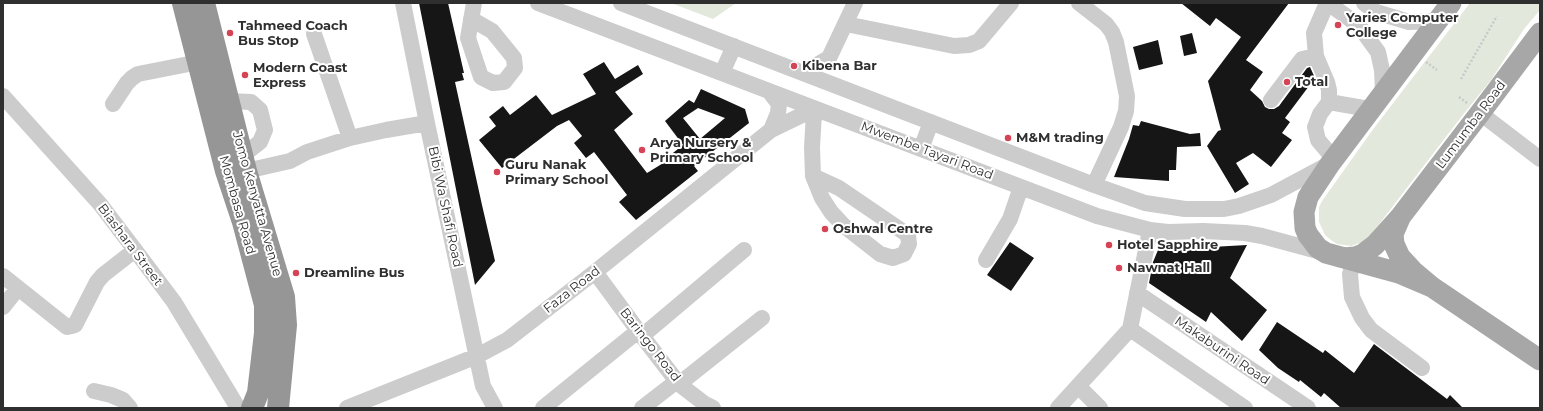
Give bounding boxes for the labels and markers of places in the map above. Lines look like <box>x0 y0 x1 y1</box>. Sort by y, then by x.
place label: Yaries Computer College <box>1346 10 1459 41</box>
place label: Tahmeed Coach Bus Stop <box>238 18 348 49</box>
marker: Yaries Computer College <box>1333 20 1343 30</box>
marker: Tahmeed Coach Bus Stop <box>225 28 235 38</box>
place label: Kibena Bar <box>802 58 877 74</box>
place label: Modern Coast Express <box>253 60 347 91</box>
marker: Kibena Bar <box>789 61 799 71</box>
marker: Modern Coast Express <box>240 70 250 80</box>
place label: Total <box>1295 74 1328 90</box>
marker: Total <box>1282 77 1292 87</box>
place label: M&M trading <box>1016 130 1104 146</box>
marker: M&M trading <box>1003 133 1013 143</box>
place label: Arya Nursery & Primary School <box>650 135 753 166</box>
marker: Arya Nursery & Primary School <box>637 145 647 155</box>
place label: Guru Nanak Primary School <box>505 157 608 188</box>
marker: Guru Nanak Primary School <box>492 167 502 177</box>
place label: Oshwal Centre <box>833 221 933 237</box>
marker: Oshwal Centre <box>820 224 830 234</box>
place label: Hotel Sapphire <box>1117 237 1218 253</box>
marker: Hotel Sapphire <box>1104 240 1114 250</box>
place label: Nawnat Hall <box>1127 260 1210 276</box>
marker: Nawnat Hall <box>1114 263 1124 273</box>
place label: Dreamline Bus <box>304 265 404 281</box>
marker: Dreamline Bus <box>291 268 301 278</box>

